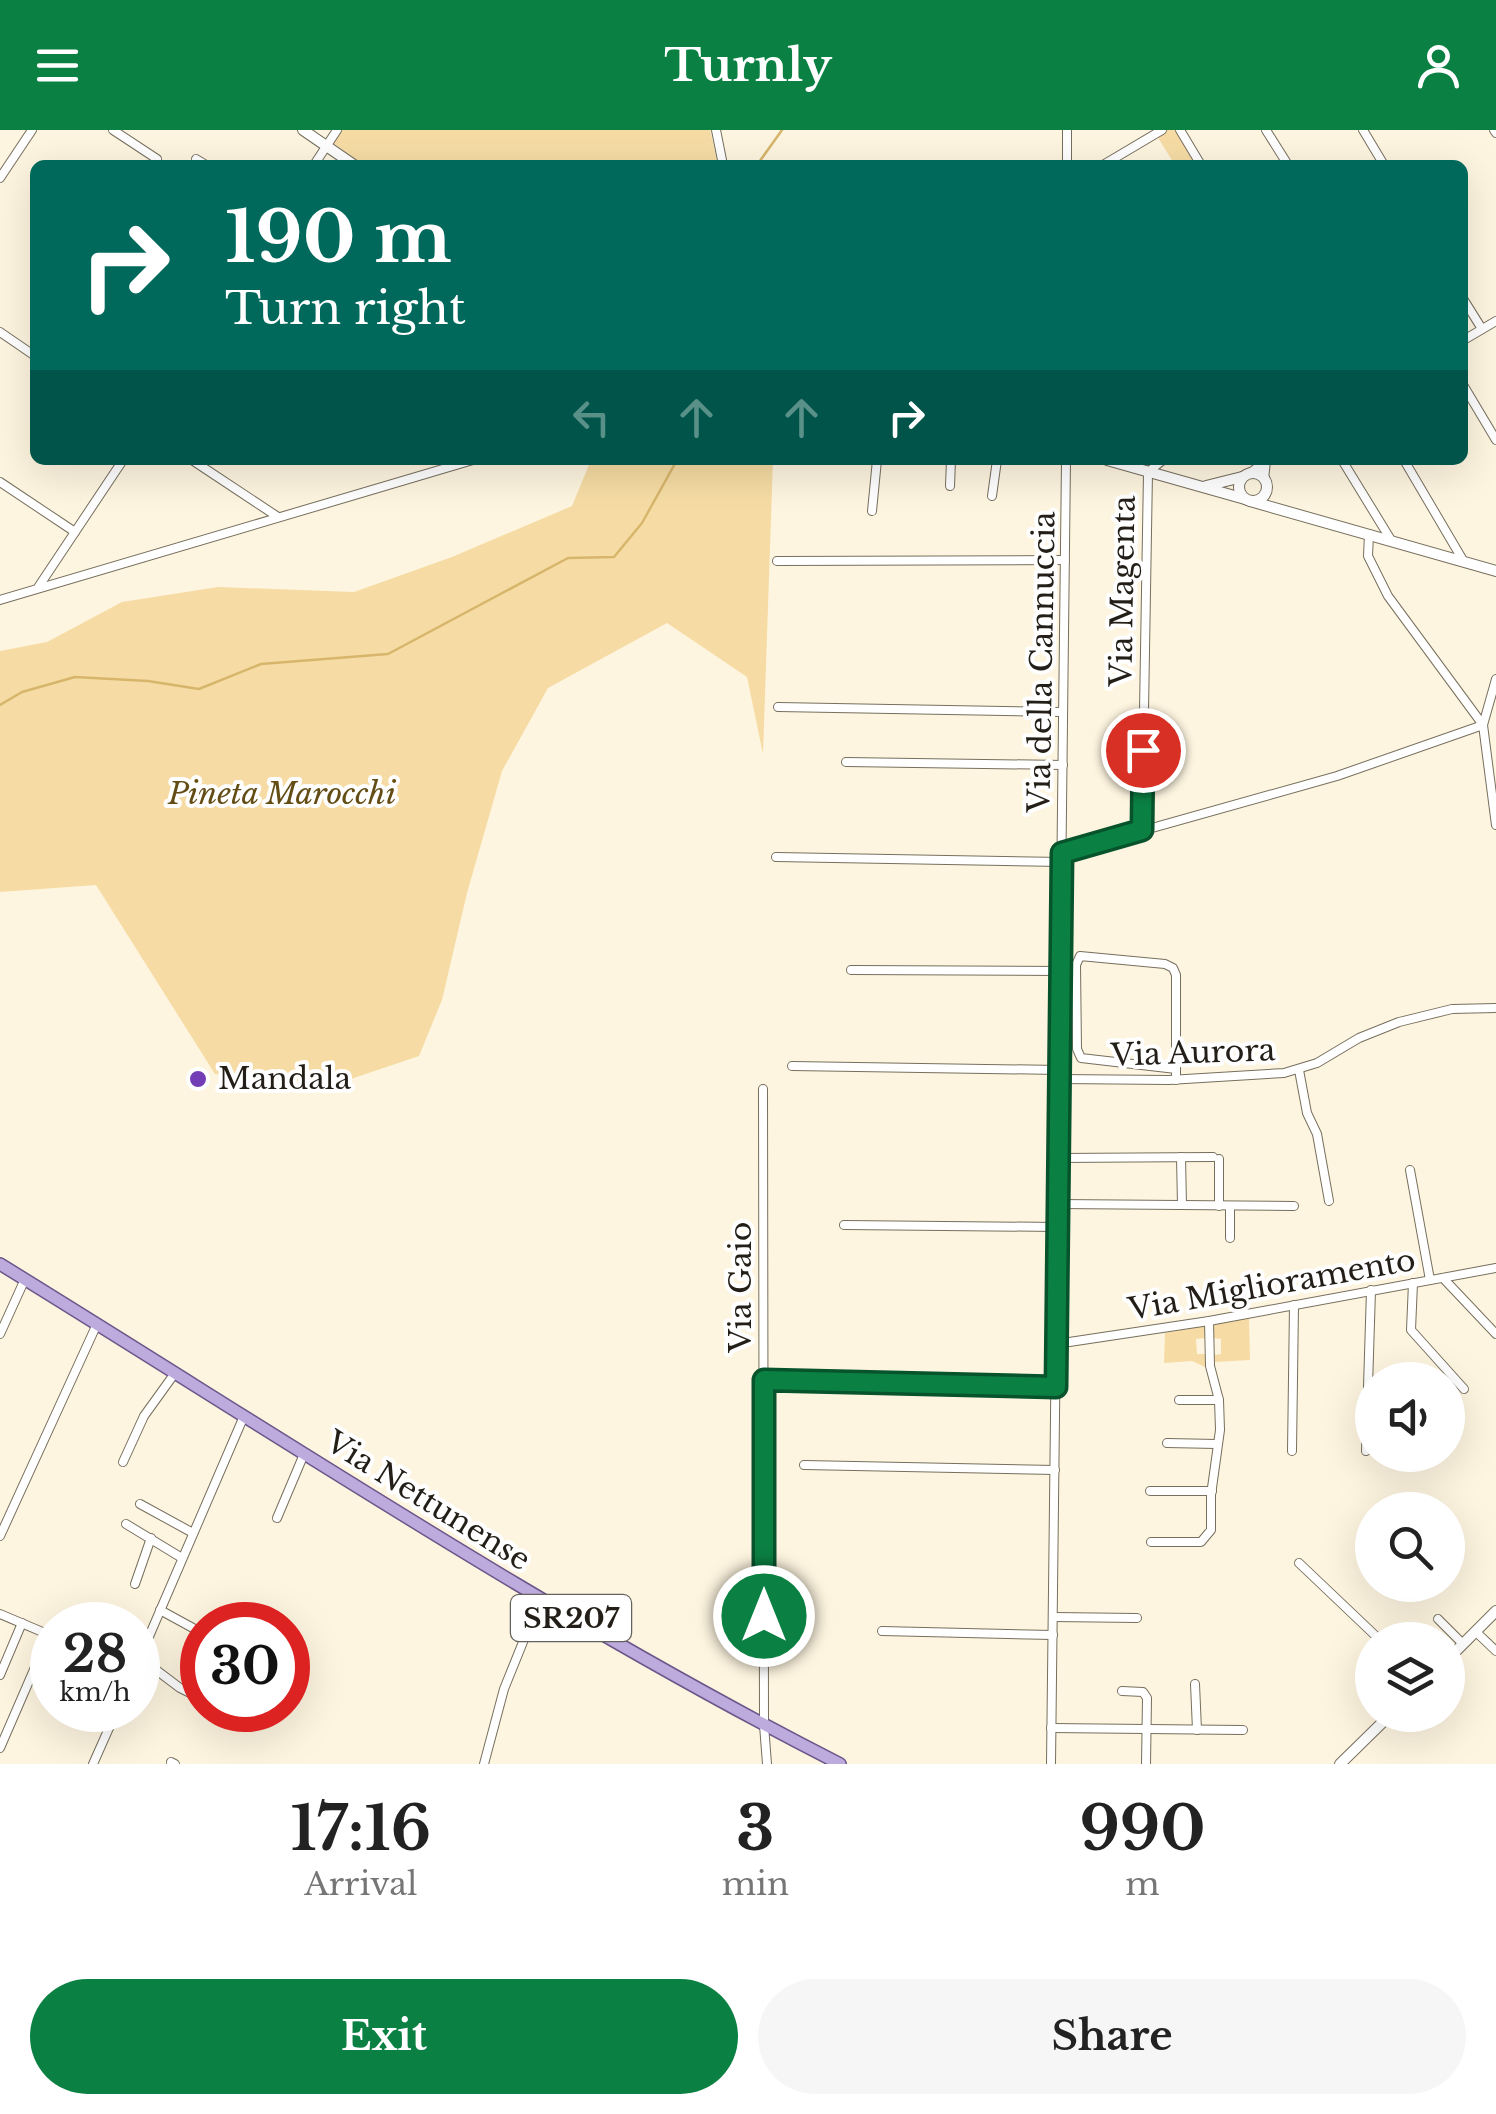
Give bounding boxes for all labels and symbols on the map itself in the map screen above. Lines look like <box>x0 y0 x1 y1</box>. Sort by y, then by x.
street label: Via Magenta <box>1102 495 1143 688</box>
street label: Via della Cannuccia <box>1020 511 1063 814</box>
pin <box>1101 708 1186 793</box>
park label: Pineta Marocchi <box>167 775 397 812</box>
street label: Via Aurora <box>1109 1031 1276 1074</box>
place label: Mandala <box>218 1060 352 1097</box>
marker: Mandala <box>187 1068 209 1090</box>
street label: Via Gaio <box>722 1222 759 1353</box>
street label: Via Miglioramento <box>1125 1241 1418 1328</box>
street label: Via Nettunense <box>318 1422 537 1578</box>
position arrow <box>712 1564 816 1668</box>
road number: SR207 <box>511 1595 631 1641</box>
speed limit sign: 30 <box>180 1602 310 1732</box>

